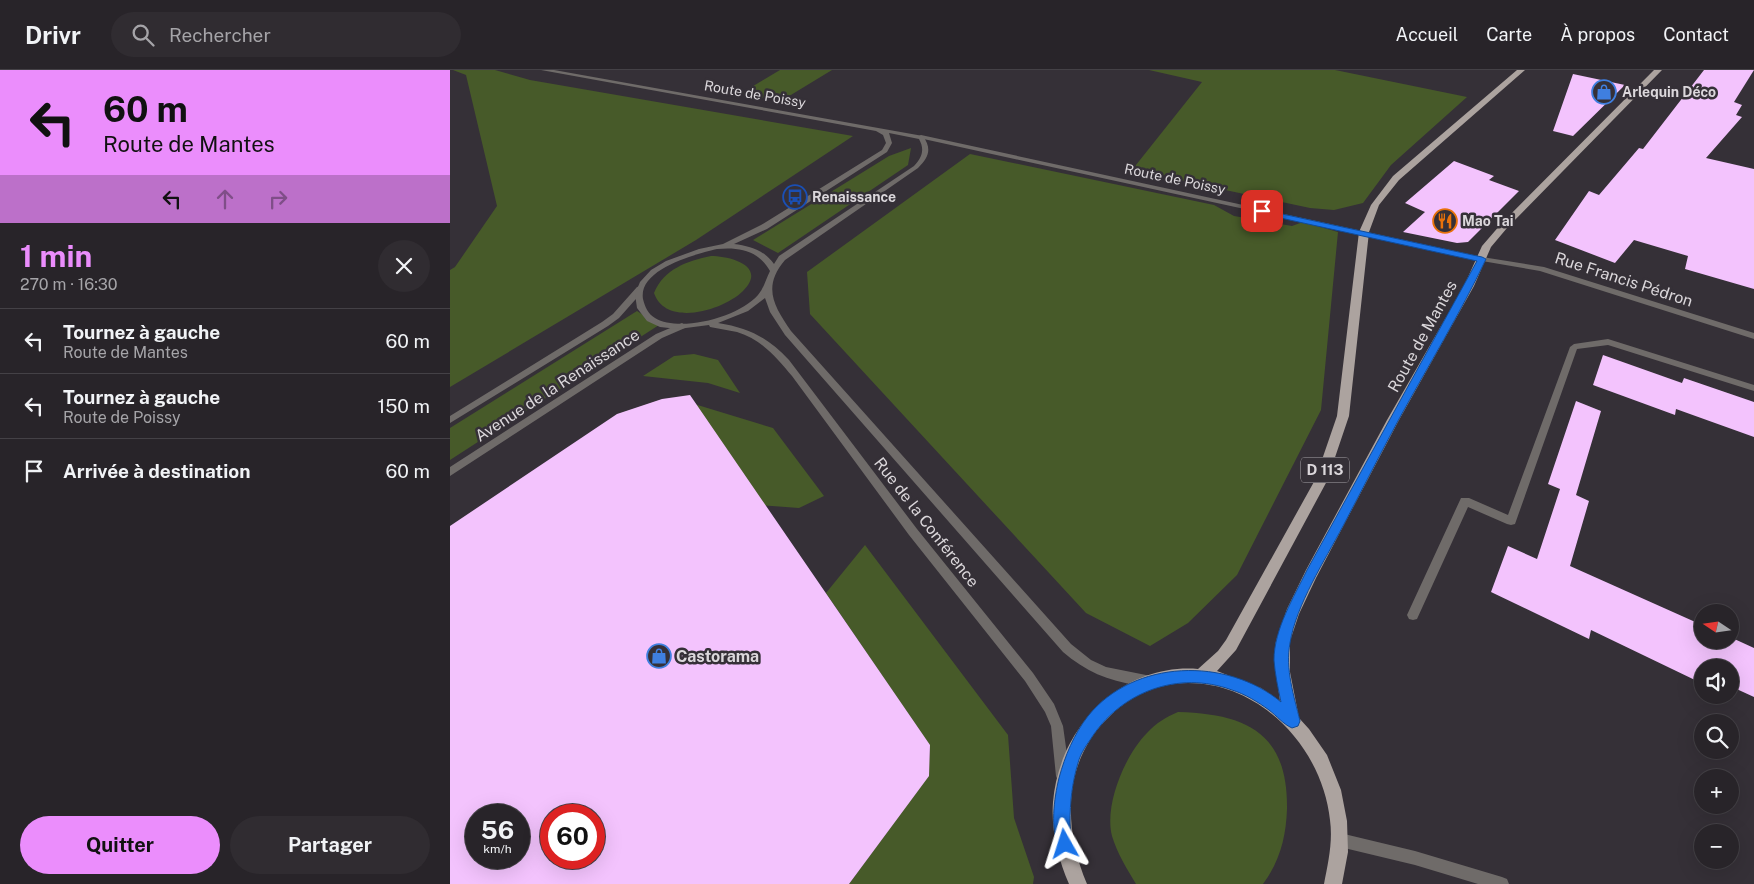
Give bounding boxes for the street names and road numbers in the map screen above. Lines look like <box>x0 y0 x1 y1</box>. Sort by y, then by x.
street label: Route de Poissy <box>703 77 808 111</box>
street label: Route de Poissy <box>1123 160 1228 198</box>
street label: Rue Francis Pédron <box>1552 248 1695 311</box>
street label: Route de Mantes <box>1384 277 1461 395</box>
street label: Avenue de la Renaissance <box>472 325 643 446</box>
street label: Rue de la Conférence <box>870 454 983 591</box>
road number: D 113 <box>1301 458 1349 482</box>

